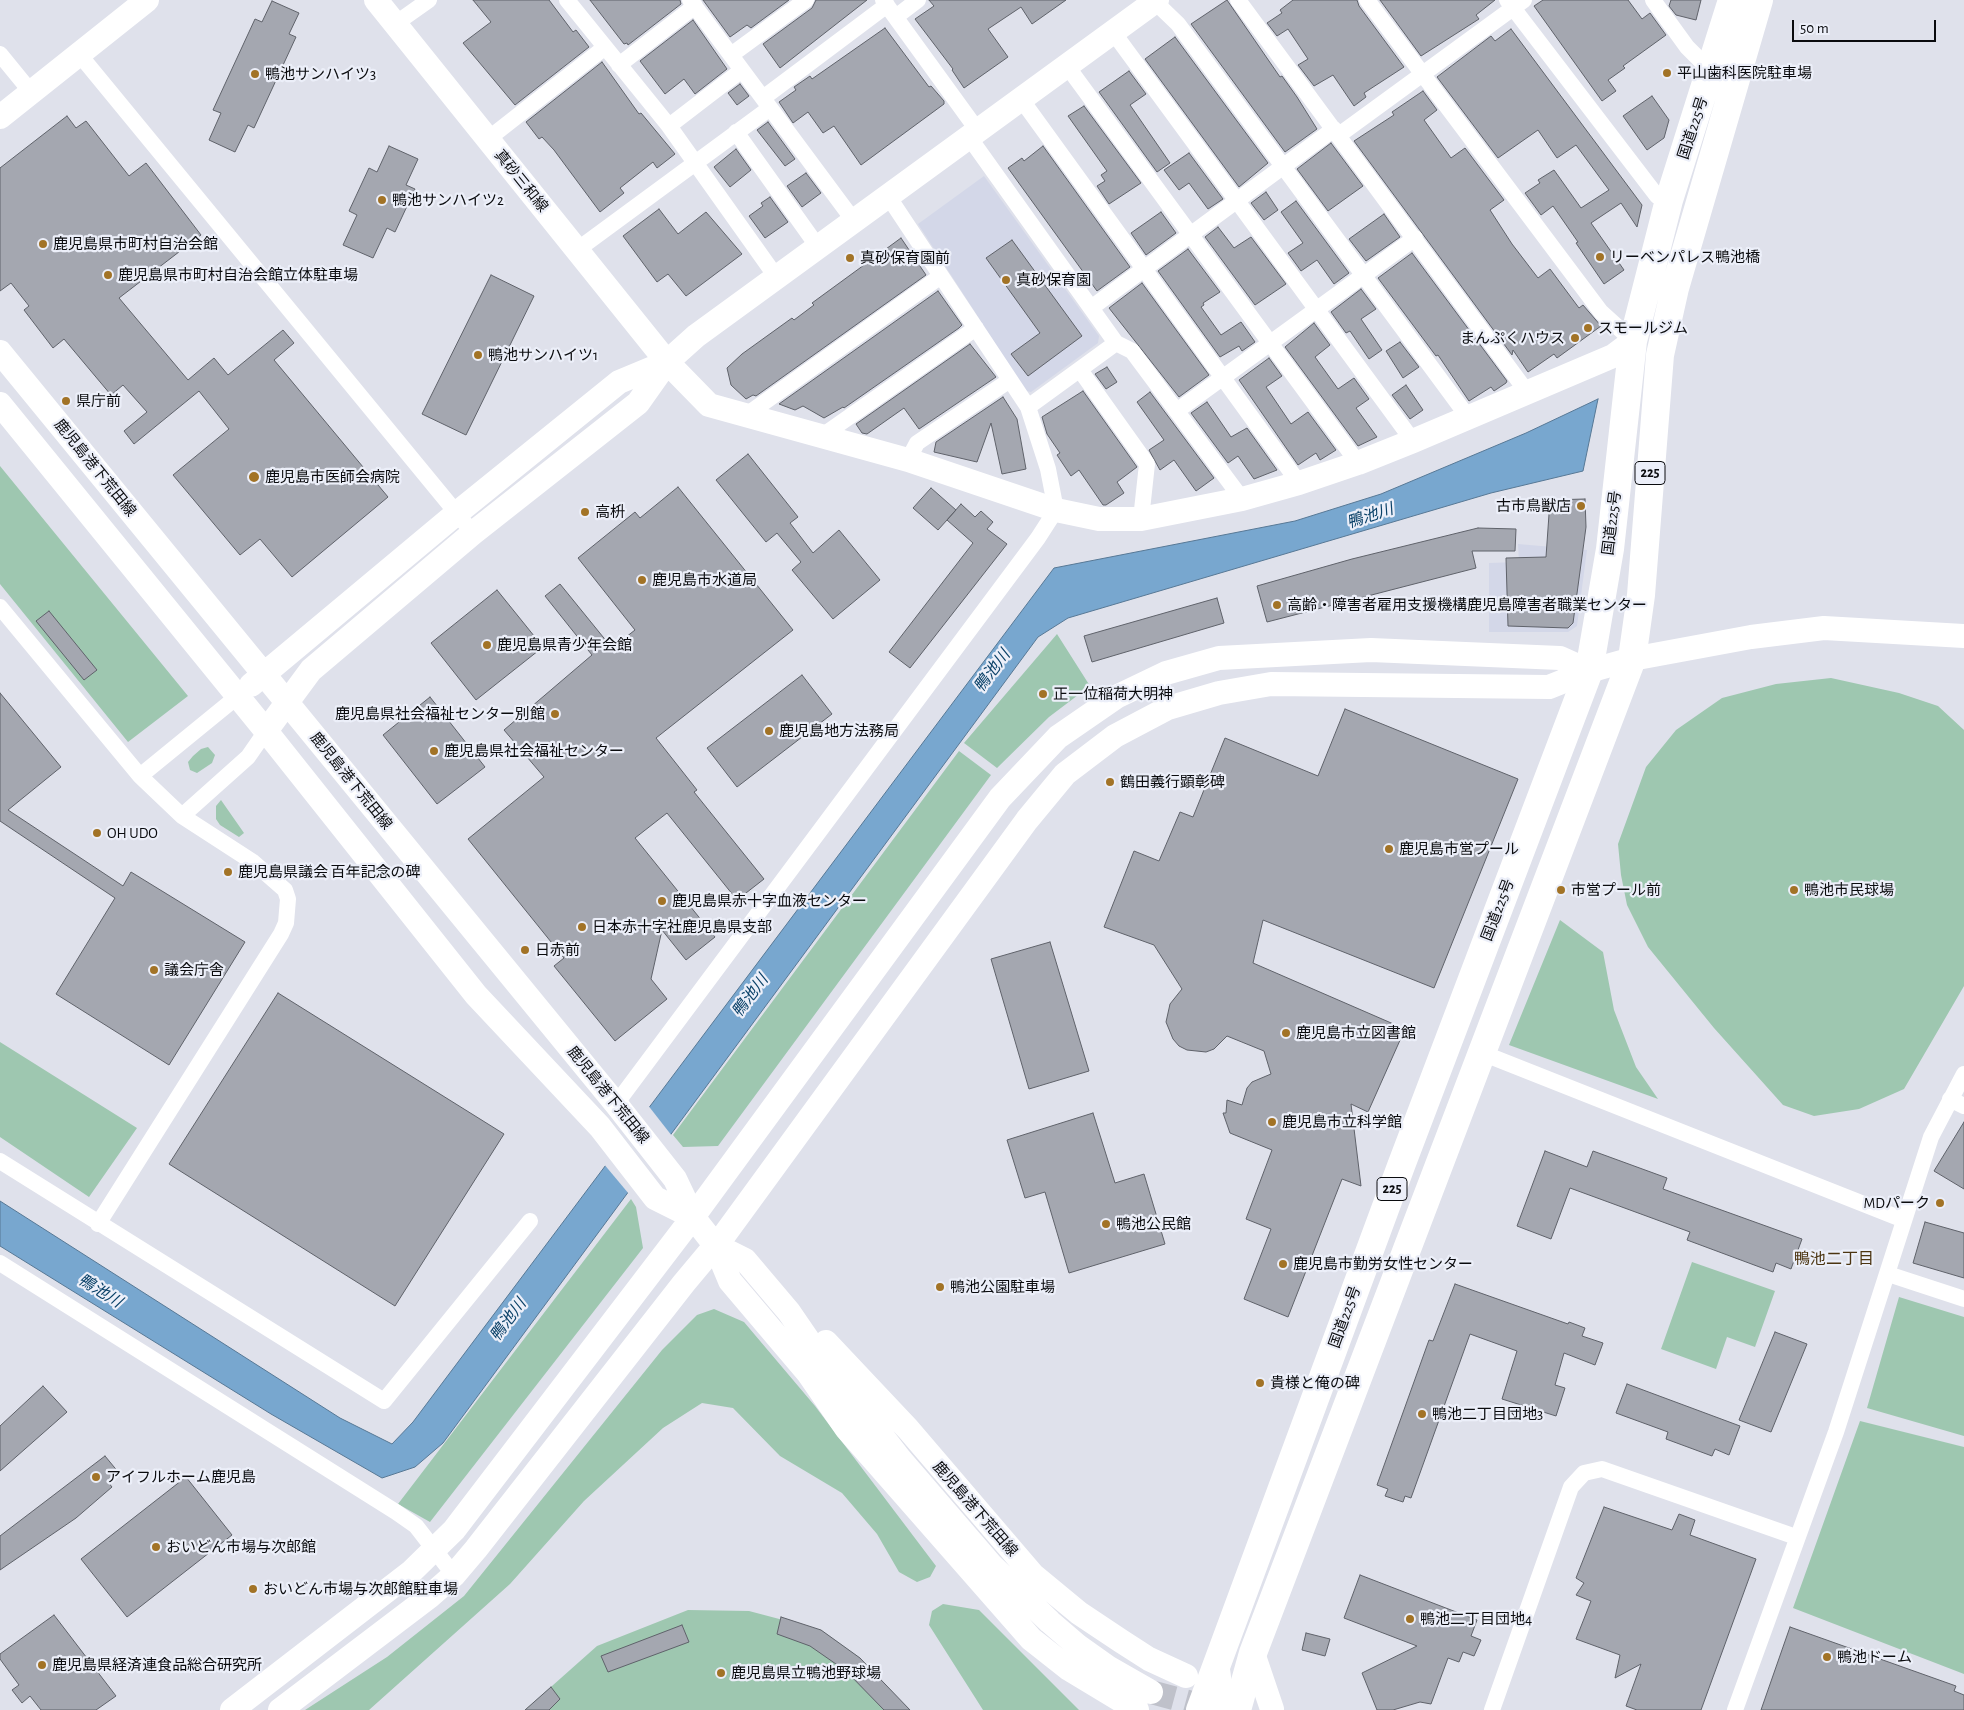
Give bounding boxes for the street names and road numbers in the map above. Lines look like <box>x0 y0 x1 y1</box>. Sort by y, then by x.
street label: 国道225号 <box>1674 94 1712 162</box>
street label: 真砂三和線 <box>490 146 552 216</box>
street label: 鹿児島港下荒田線 <box>50 416 140 520</box>
road number: 225 <box>1635 462 1665 484</box>
street label: 国道225号 <box>1599 490 1625 556</box>
street label: 鹿児島港下荒田線 <box>306 729 396 833</box>
street label: 国道225号 <box>1478 876 1518 944</box>
street label: 鹿児島港下荒田線 <box>563 1043 653 1147</box>
road number: 225 <box>1377 1178 1407 1200</box>
street label: 国道225号 <box>1325 1283 1365 1351</box>
street label: 鹿児島港下荒田線 <box>929 1458 1021 1560</box>

